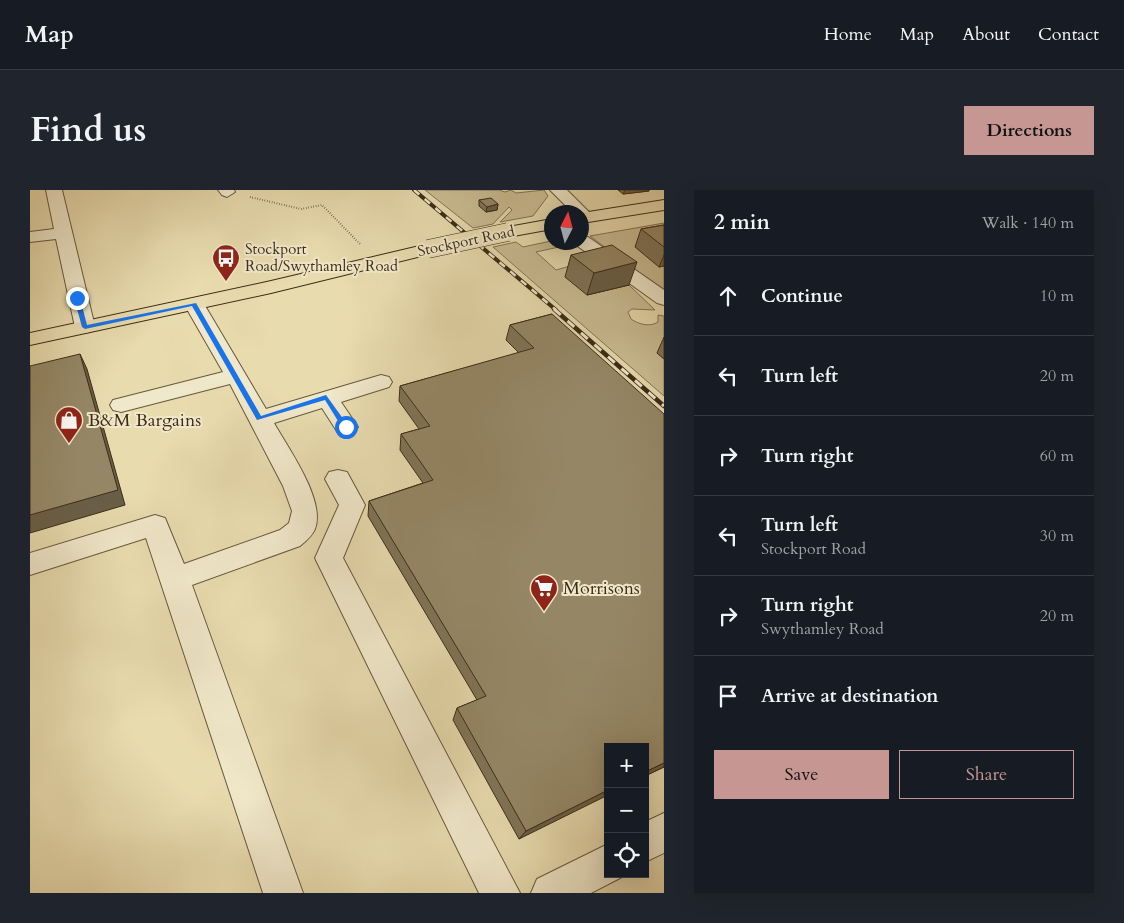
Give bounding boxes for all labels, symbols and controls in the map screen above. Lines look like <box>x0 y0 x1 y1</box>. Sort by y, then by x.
text: Map <box>25 18 74 51</box>
text: Home <box>824 22 872 47</box>
text: Map <box>900 22 934 47</box>
text: About <box>962 22 1010 47</box>
text: Contact <box>1038 22 1099 47</box>
text: Find us <box>30 106 146 154</box>
button: Directions <box>964 106 1094 155</box>
north arrow <box>544 205 589 250</box>
text: 2 min <box>714 208 770 237</box>
text: Walk · 140 m <box>982 212 1074 234</box>
street label: Stockport Road <box>416 221 516 261</box>
place label: Stockport Road/Swythamley Road <box>245 239 398 276</box>
bus stop icon: Stockport Road/Swythamley Road <box>211 243 241 282</box>
icon: ahead <box>714 282 742 310</box>
text: Continue <box>761 283 843 309</box>
text: 10 m <box>1040 285 1074 307</box>
route end <box>66 287 89 310</box>
icon: left <box>714 362 742 390</box>
text: Turn left <box>761 363 838 389</box>
text: 20 m <box>1040 365 1074 387</box>
shop icon: B&M Bargains <box>54 405 84 444</box>
place label: B&M Bargains <box>88 408 201 433</box>
route start <box>335 416 358 439</box>
icon: right <box>714 442 742 470</box>
text: Turn right <box>761 443 853 469</box>
text: 60 m <box>1040 445 1074 467</box>
text: Turn left <box>761 512 838 538</box>
icon: left <box>714 522 742 550</box>
text: 30 m <box>1040 525 1074 547</box>
text: Stockport Road <box>761 538 866 560</box>
supermarket icon: Morrisons <box>529 573 559 612</box>
place label: Morrisons <box>563 576 640 601</box>
text: Turn right <box>761 592 853 618</box>
icon: right <box>714 602 742 630</box>
text: 20 m <box>1040 605 1074 627</box>
text: Swythamley Road <box>761 618 884 640</box>
icon: arrive <box>714 682 742 710</box>
text: Arrive at destination <box>761 683 938 709</box>
map controls <box>604 743 649 878</box>
button: + <box>604 743 649 788</box>
button: Save <box>714 750 889 799</box>
button: Share <box>899 750 1074 799</box>
button: − <box>604 788 649 833</box>
button: locate <box>604 833 649 878</box>

